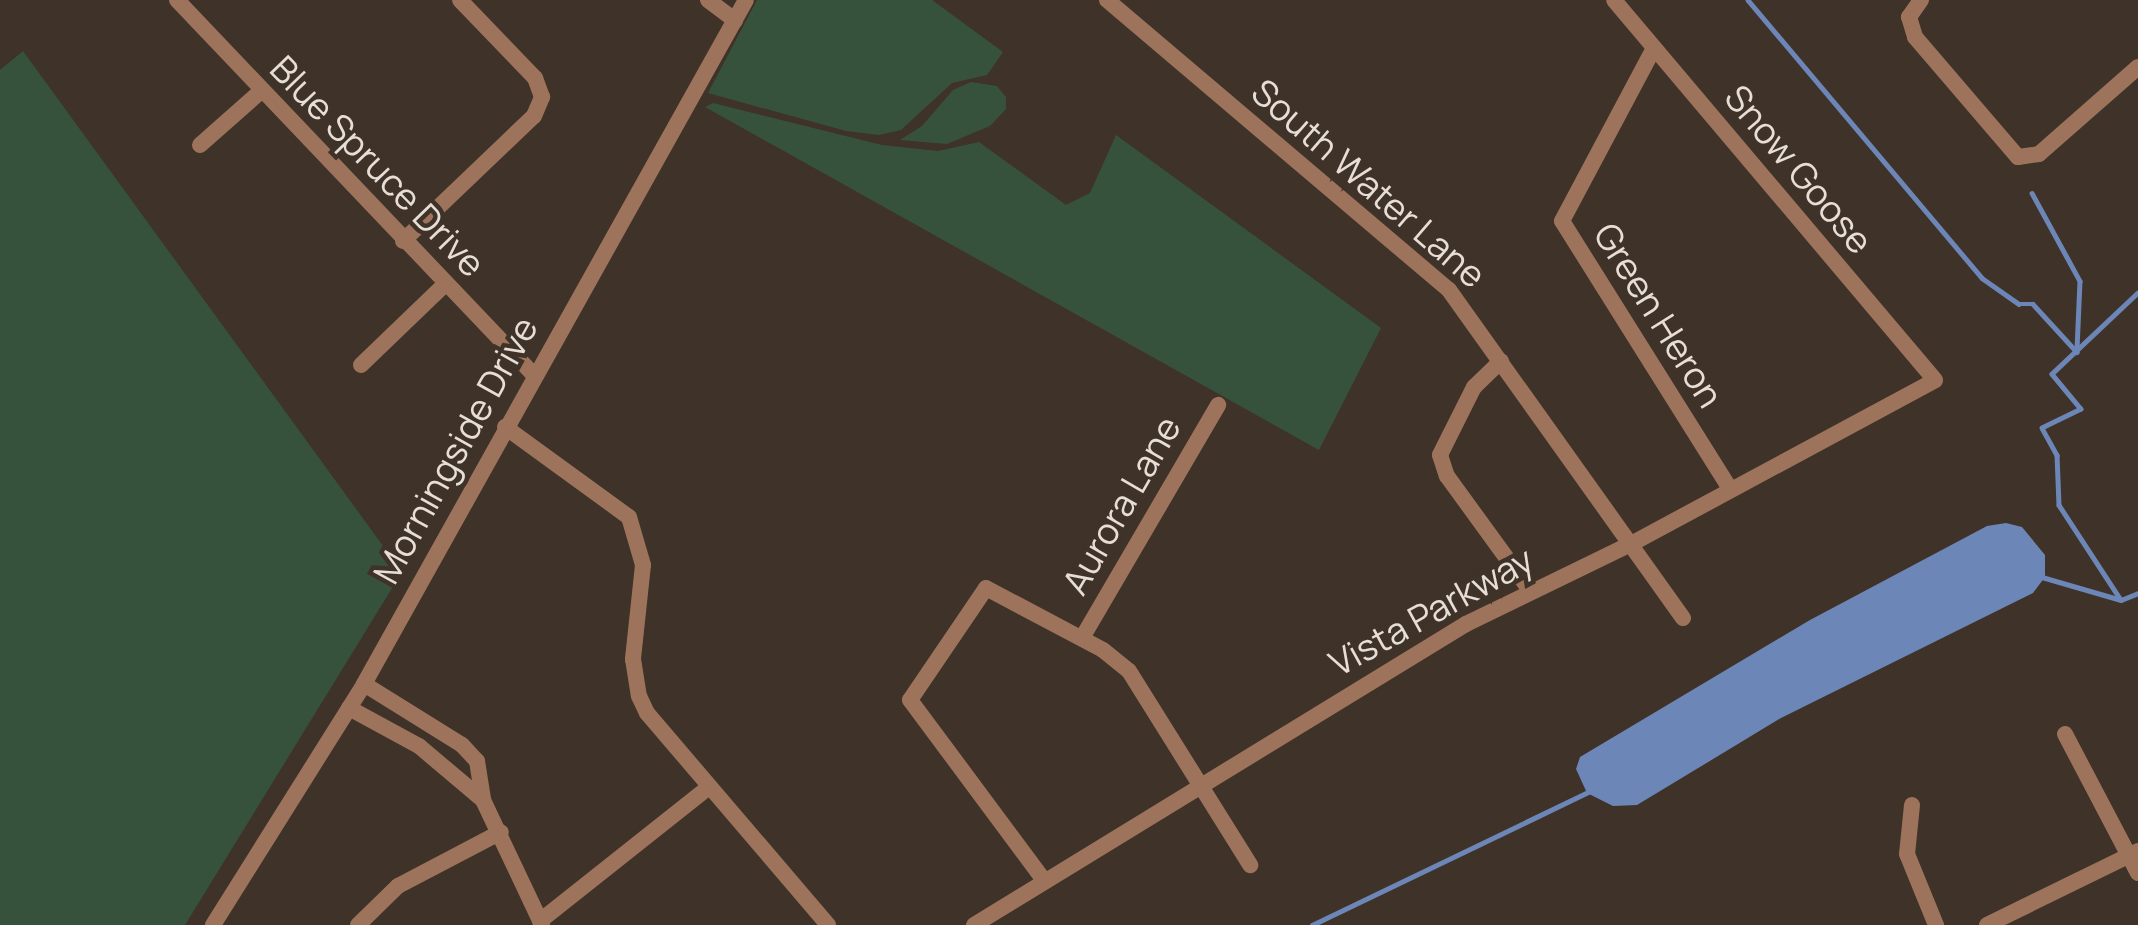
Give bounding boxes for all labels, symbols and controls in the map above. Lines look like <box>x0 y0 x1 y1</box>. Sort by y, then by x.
street label: Blue Spruce Drive <box>262 47 494 285</box>
street label: South Water Lane <box>1243 70 1495 296</box>
street label: Snow Goose <box>1716 76 1882 262</box>
street label: Green Heron <box>1585 215 1733 415</box>
street label: Morningside Drive <box>364 309 546 591</box>
street label: Aurora Lane <box>1053 408 1189 602</box>
street label: Vista Parkway <box>1322 537 1540 685</box>

